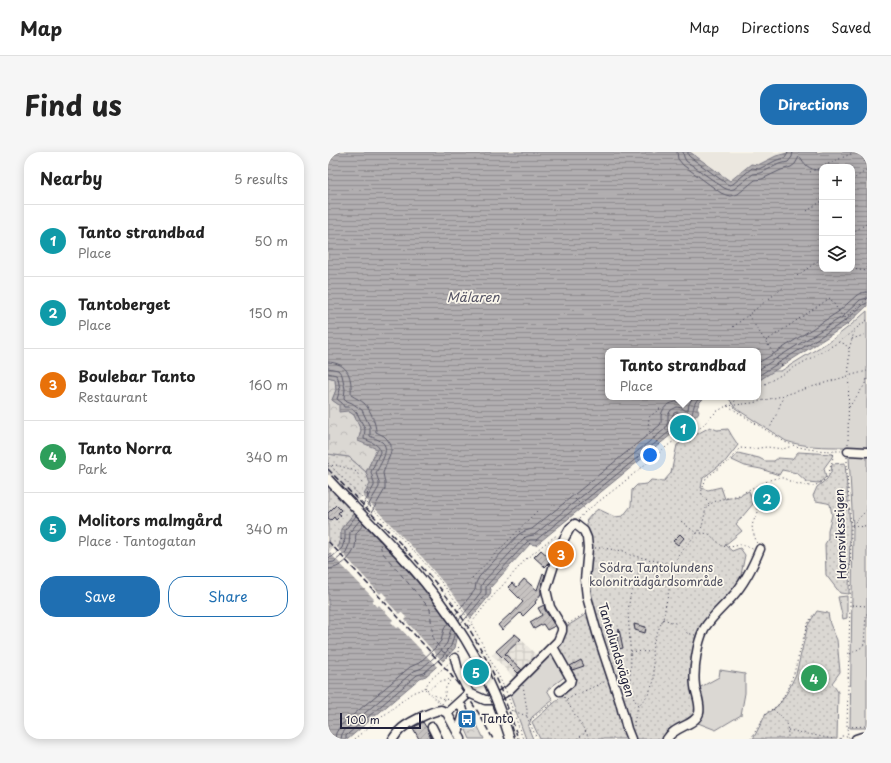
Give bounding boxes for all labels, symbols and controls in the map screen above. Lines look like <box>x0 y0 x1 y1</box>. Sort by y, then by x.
text: Map <box>20 14 62 42</box>
text: Map <box>689 17 719 38</box>
text: Directions <box>741 17 809 38</box>
text: Saved <box>831 17 871 38</box>
text: Find us <box>24 83 122 126</box>
button: Directions <box>760 84 867 125</box>
map controls <box>819 164 855 272</box>
button: + <box>819 164 855 200</box>
text: Nearby <box>40 165 102 191</box>
text: 5 results <box>234 169 288 188</box>
button: − <box>819 200 855 236</box>
text: Tanto strandbad <box>78 220 205 243</box>
text: 1 <box>50 231 56 250</box>
text: 50 m <box>254 231 288 250</box>
button: layers <box>819 236 855 272</box>
text: Place <box>78 243 111 262</box>
water label: Mälaren <box>447 287 500 306</box>
text: Tantoberget <box>78 292 171 315</box>
text: 2 <box>48 303 58 322</box>
text: 150 m <box>249 303 288 322</box>
text: Place <box>78 315 111 334</box>
popup <box>605 348 761 400</box>
text: Tanto strandbad <box>620 353 746 376</box>
text: Boulebar Tanto <box>78 364 195 387</box>
text: 3 <box>49 375 57 394</box>
text: 160 m <box>249 375 288 394</box>
text: Place <box>620 376 653 395</box>
text: Restaurant <box>78 387 148 406</box>
pin: 1 <box>670 413 696 443</box>
text: Tanto Norra <box>78 436 172 459</box>
your location <box>640 445 660 465</box>
text: 4 <box>49 447 57 466</box>
text: 340 m <box>245 447 288 466</box>
text: Park <box>78 459 107 478</box>
pin: 2 <box>754 483 780 513</box>
street label: Hornsviksstigen <box>829 489 851 580</box>
text: Molitors malmgård <box>78 508 223 531</box>
text: 5 <box>49 519 57 538</box>
text: 340 m <box>245 519 288 538</box>
text: Place · Tantogatan <box>78 531 196 550</box>
pin: 3 <box>548 539 574 569</box>
park label: Södra Tantolundens koloniträdgårdsområde <box>589 558 723 590</box>
button: Save <box>40 576 160 617</box>
button: Share <box>168 576 288 617</box>
street label: Tantolundsvägen <box>594 600 640 699</box>
pin: 5 <box>463 657 489 687</box>
pin: 4 <box>801 663 827 693</box>
bus stop icon: Tanto <box>456 708 478 730</box>
place label: Tanto <box>481 709 514 727</box>
scale bar <box>340 711 421 730</box>
text: 100 m <box>346 711 380 728</box>

